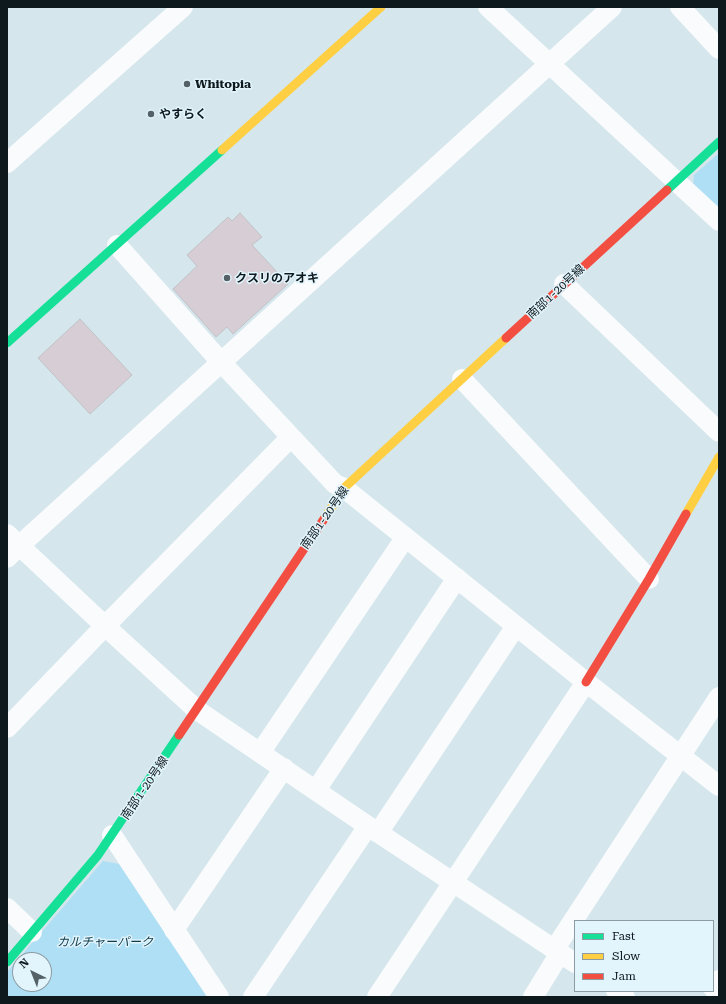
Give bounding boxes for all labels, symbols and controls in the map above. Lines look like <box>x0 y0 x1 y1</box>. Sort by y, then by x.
place label: Whitopia <box>195 77 251 91</box>
marker: Whitopia <box>182 79 192 89</box>
place label: やすらく <box>159 107 207 121</box>
marker: やすらく <box>146 109 156 119</box>
street label: 南部1-20号線 <box>524 262 588 322</box>
place label: クスリのアオキ <box>235 271 319 285</box>
marker: クスリのアオキ <box>222 273 232 283</box>
street label: 南部1-20号線 <box>298 484 352 552</box>
street label: 南部1-20号線 <box>118 754 172 822</box>
legend <box>574 920 714 992</box>
text: Fast <box>612 929 635 943</box>
park label: カルチャーパーク <box>57 935 153 949</box>
text: Slow <box>612 949 640 963</box>
north arrow <box>12 952 52 992</box>
text: N <box>17 956 32 971</box>
text: Jam <box>612 969 636 983</box>

